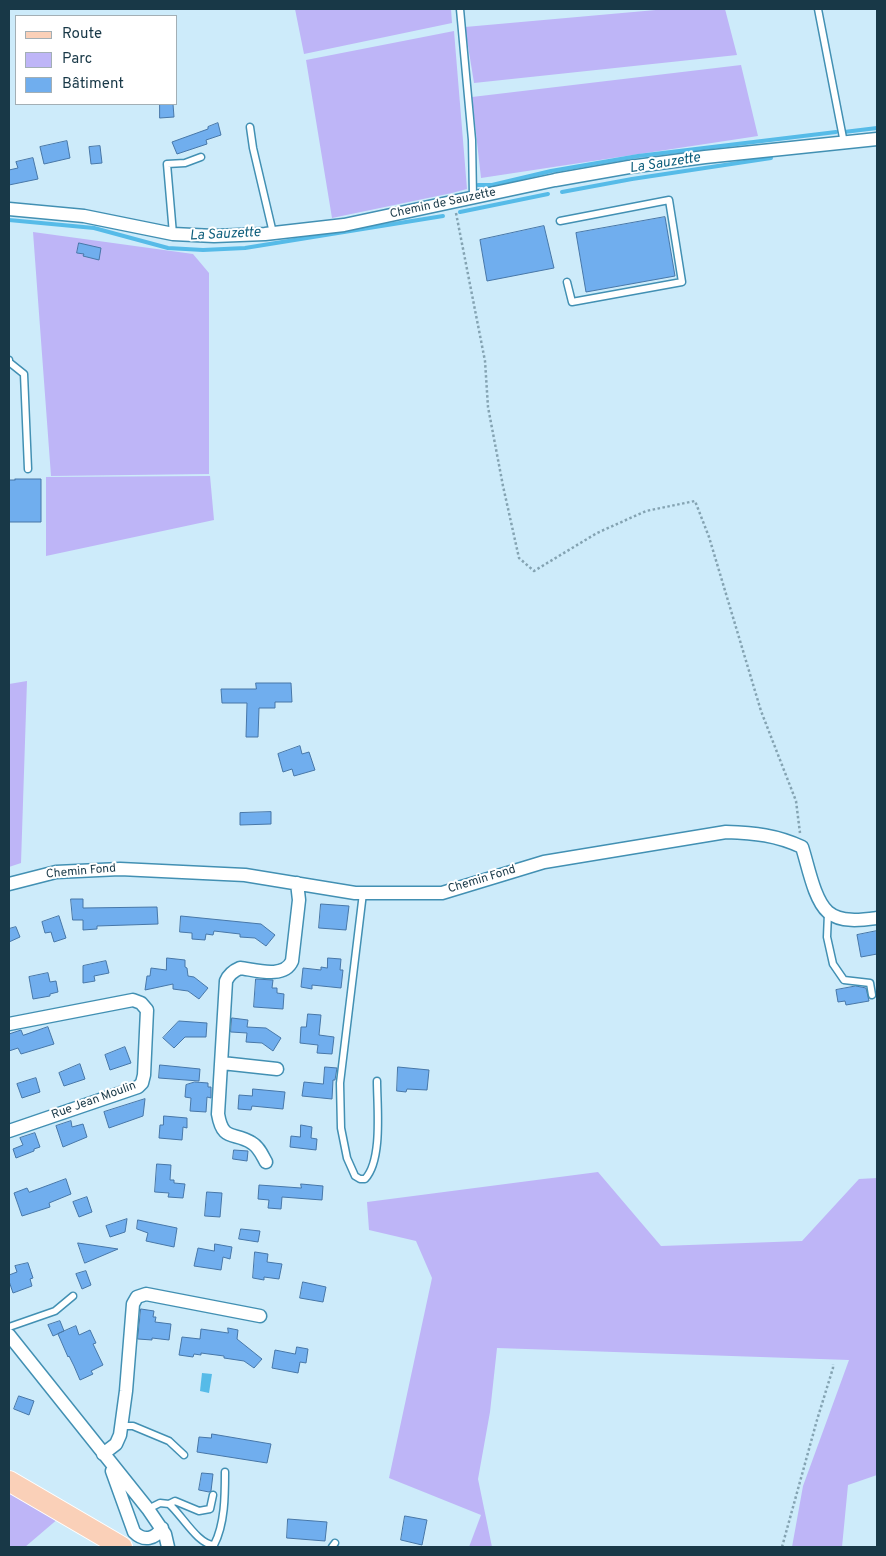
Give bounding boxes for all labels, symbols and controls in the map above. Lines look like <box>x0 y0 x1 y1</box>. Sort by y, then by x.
legend <box>15 15 178 105</box>
text: Route <box>62 25 102 44</box>
text: Parc <box>62 50 92 69</box>
text: Bâtiment <box>62 75 124 94</box>
water label: La Sauzette <box>629 150 701 178</box>
street label: Chemin de Sauzette <box>389 186 497 222</box>
water label: La Sauzette <box>189 225 261 245</box>
street label: Chemin Fond <box>45 862 117 882</box>
street label: Chemin Fond <box>446 863 518 897</box>
street label: Rue Jean Moulin <box>50 1079 138 1123</box>

